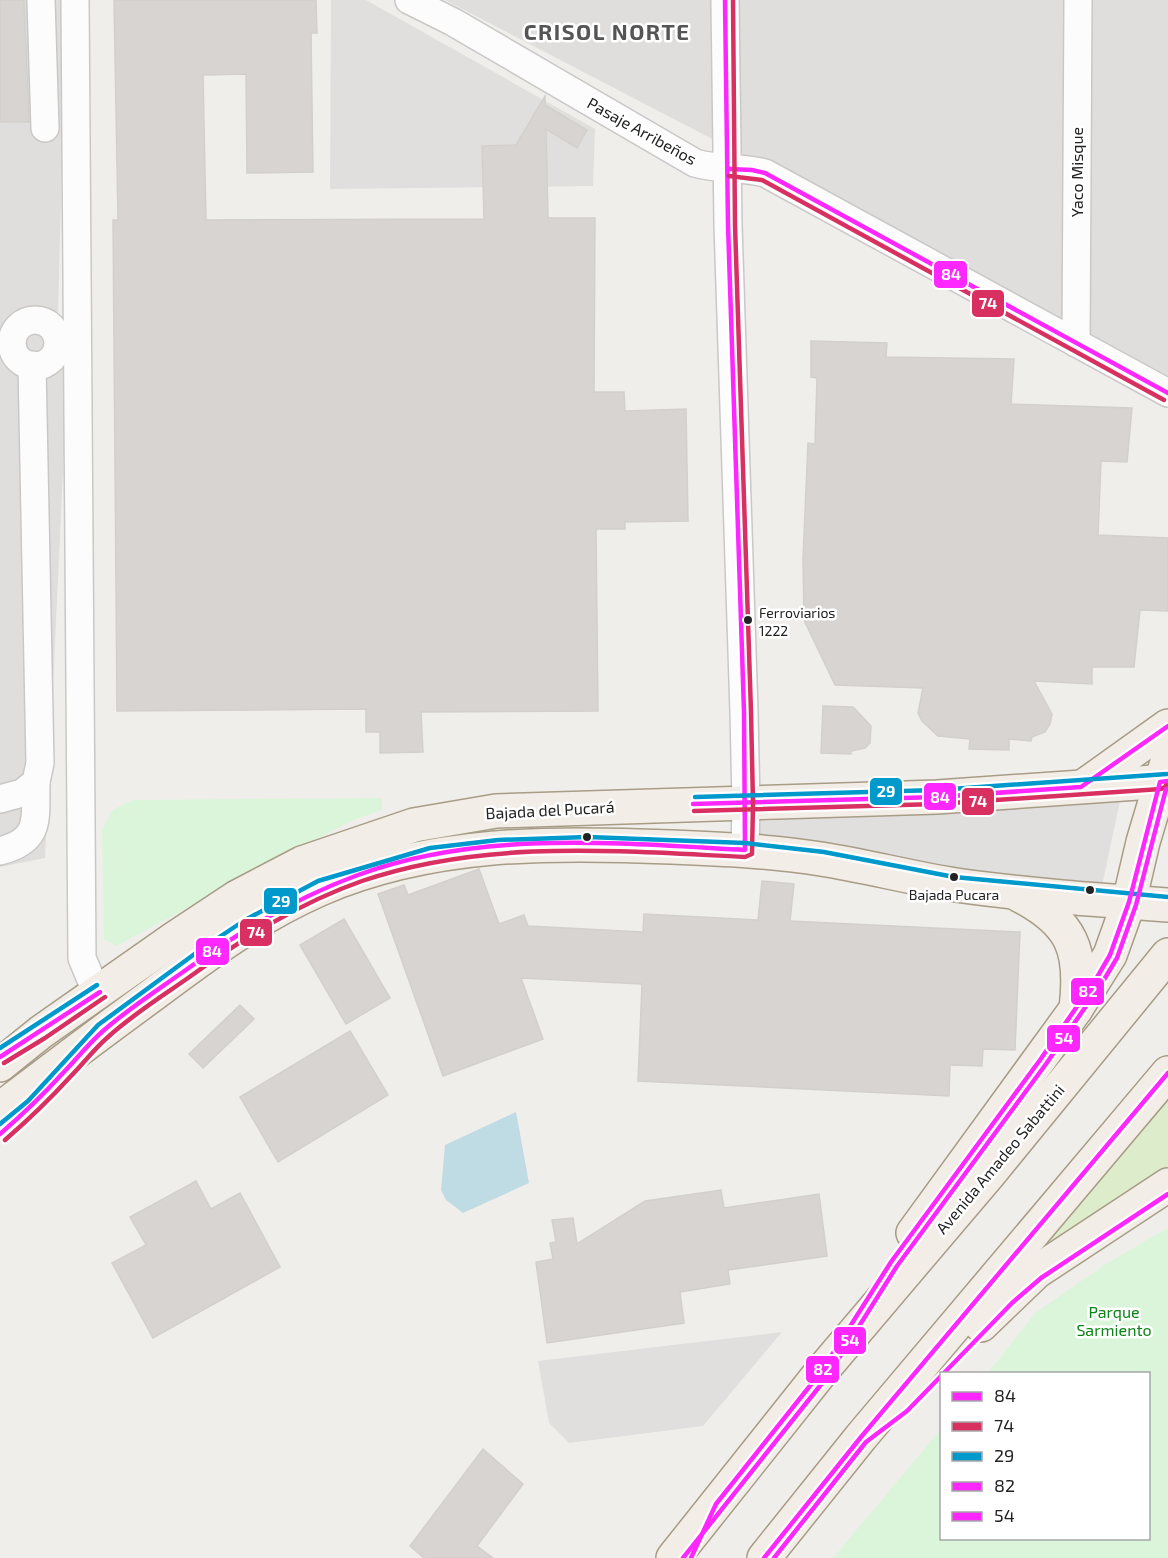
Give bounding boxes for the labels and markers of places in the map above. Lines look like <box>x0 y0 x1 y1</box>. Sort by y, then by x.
place label: Ferroviarios 1222 <box>759 604 835 639</box>
marker: Ferroviarios 1222 <box>742 614 754 626</box>
unlabelled marker <box>581 831 593 843</box>
marker: Bajada Pucara <box>948 871 960 883</box>
unlabelled marker <box>1084 884 1096 896</box>
place label: Bajada Pucara <box>909 886 999 903</box>

